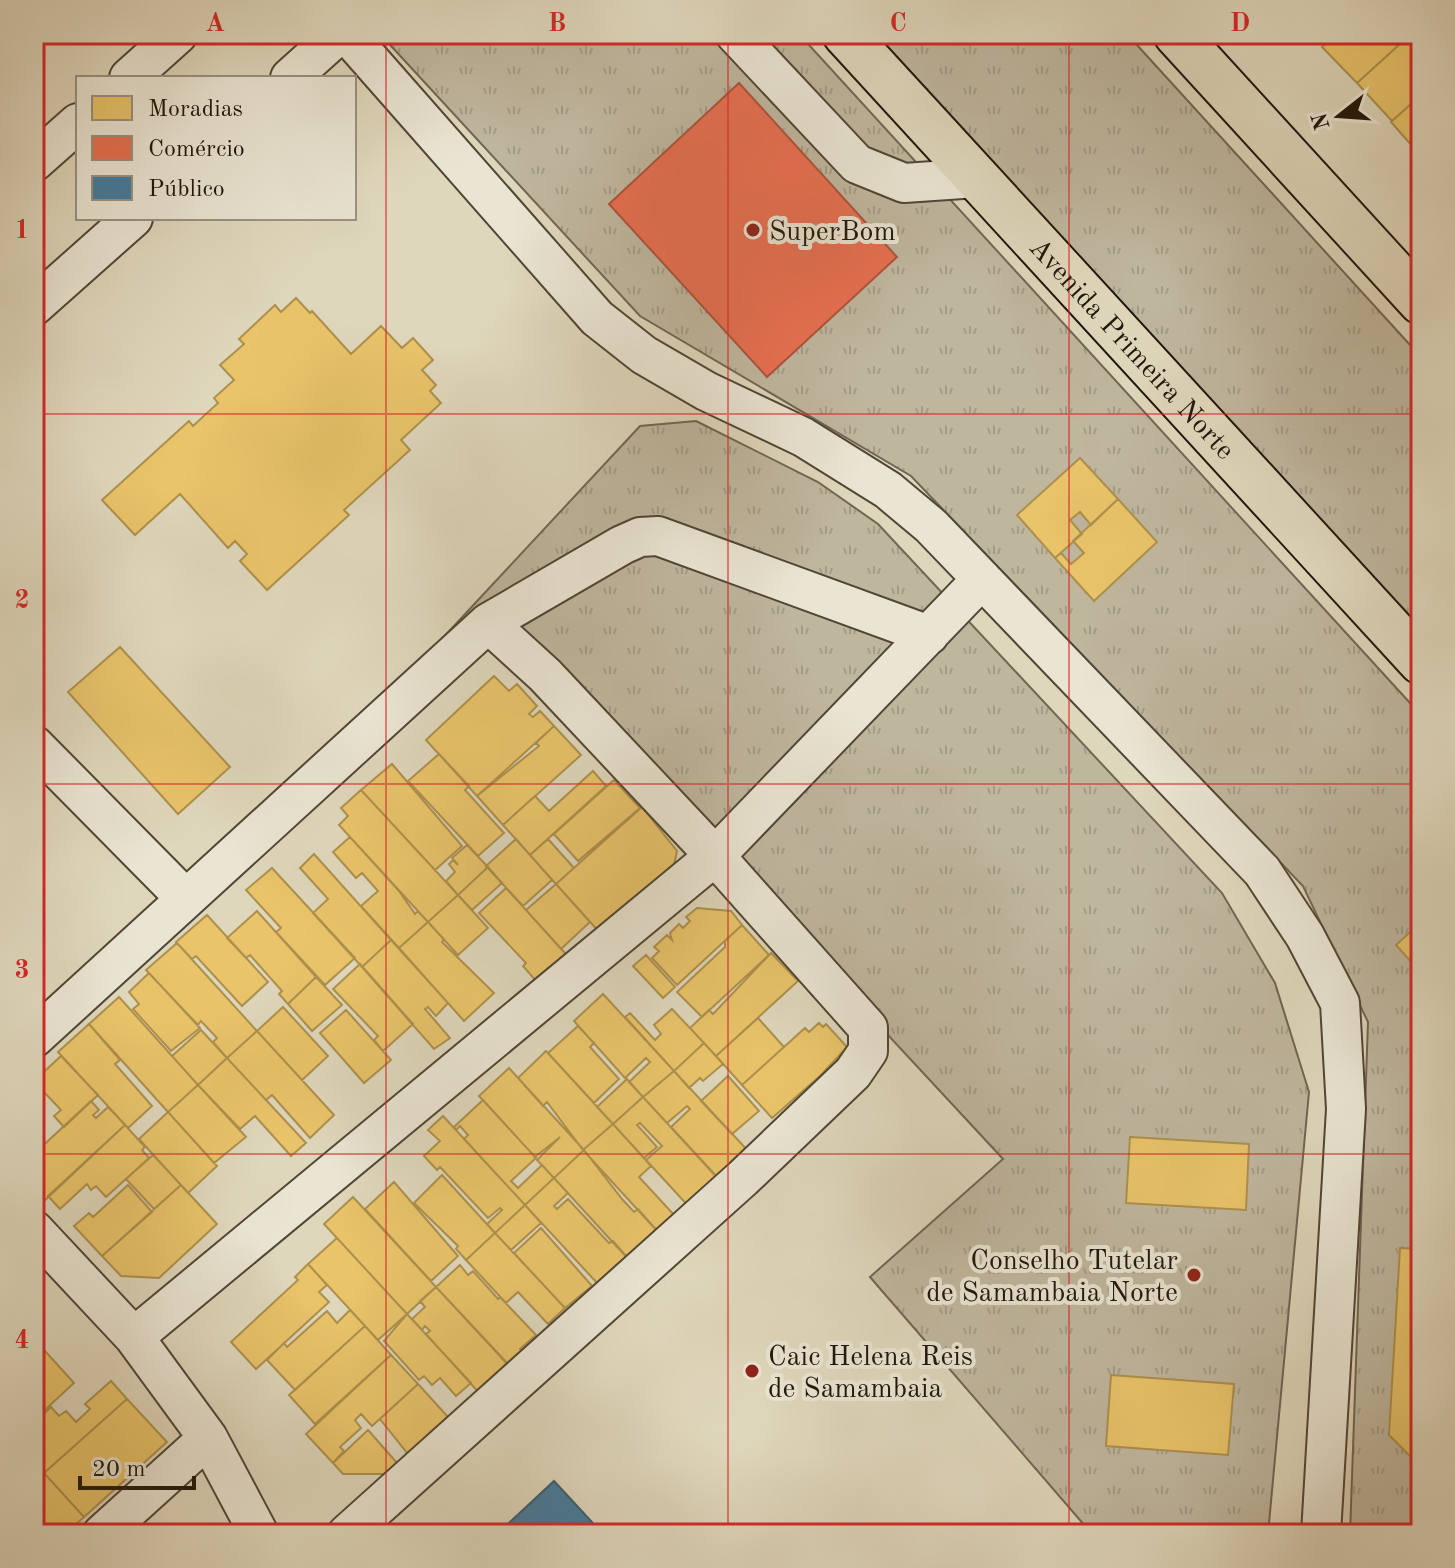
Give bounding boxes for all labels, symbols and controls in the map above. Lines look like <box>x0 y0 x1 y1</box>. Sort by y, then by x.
text: A <box>205 11 225 37</box>
text: B <box>548 11 566 37</box>
text: C <box>889 11 907 37</box>
text: D <box>1230 11 1250 37</box>
legend <box>76 76 356 220</box>
north arrow <box>1299 76 1379 156</box>
text: Moradias <box>148 98 243 122</box>
text: N <box>1309 110 1335 133</box>
text: Comércio <box>148 138 245 162</box>
text: Público <box>148 178 225 202</box>
text: 1 <box>14 218 30 244</box>
place label: SuperBom <box>769 219 896 247</box>
marker: SuperBom <box>744 221 762 239</box>
street label: Avenida Primeira Norte <box>1023 234 1239 466</box>
text: 2 <box>14 588 30 614</box>
text: 3 <box>14 958 30 984</box>
place label: Conselho Tutelar de Samambaia Norte <box>926 1248 1178 1308</box>
marker: Conselho Tutelar de Samambaia Norte <box>1185 1266 1203 1284</box>
text: 4 <box>14 1328 30 1354</box>
place label: Caic Helena Reis de Samambaia <box>768 1344 973 1404</box>
marker: Caic Helena Reis de Samambaia <box>743 1362 761 1380</box>
scale bar <box>80 1440 194 1490</box>
text: 20 m <box>92 1458 146 1482</box>

